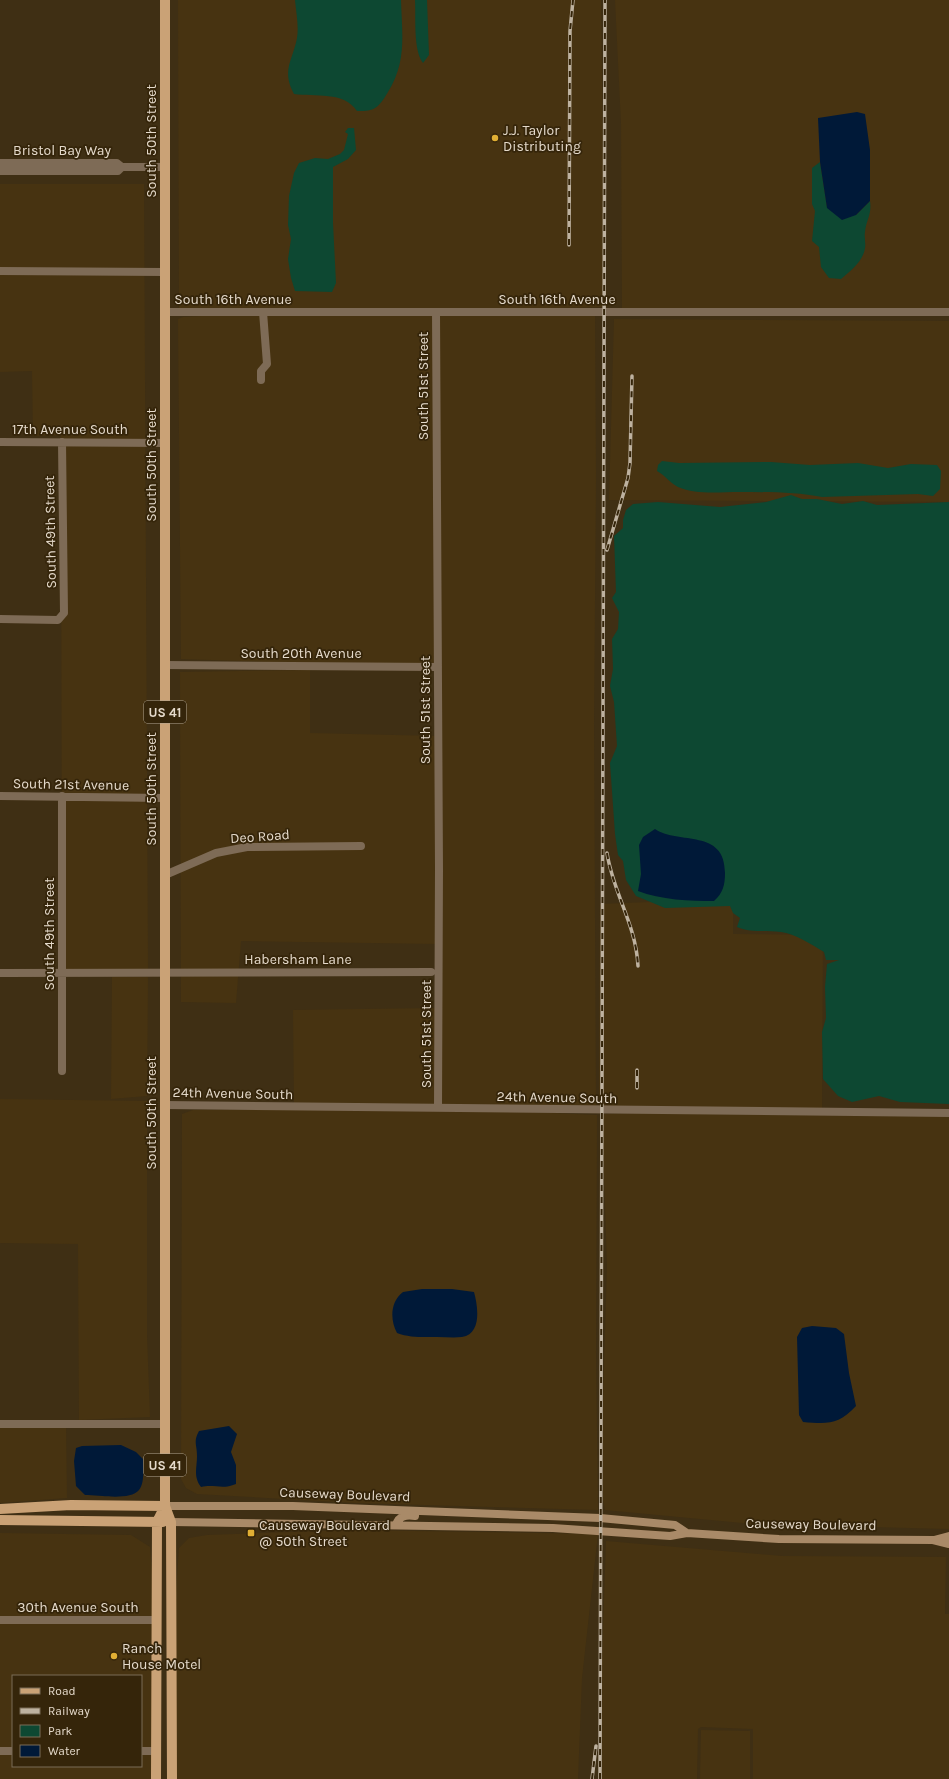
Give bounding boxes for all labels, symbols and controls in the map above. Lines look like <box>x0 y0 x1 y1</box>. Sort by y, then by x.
street label: South 50th Street <box>143 84 160 198</box>
place label: J.J. Taylor Distributing <box>503 122 581 155</box>
marker: J.J. Taylor Distributing <box>490 133 500 143</box>
street label: Bristol Bay Way <box>13 142 111 159</box>
street label: South 16th Avenue <box>174 291 292 308</box>
street label: South 16th Avenue <box>498 291 616 308</box>
street label: South 51st Street <box>415 332 432 440</box>
street label: South 50th Street <box>143 408 160 522</box>
street label: 17th Avenue South <box>12 421 128 438</box>
street label: South 49th Street <box>41 475 60 589</box>
street label: South 20th Avenue <box>240 645 362 662</box>
street label: South 51st Street <box>417 656 434 764</box>
road number: US 41 <box>144 701 186 723</box>
street label: South 50th Street <box>143 732 160 846</box>
street label: South 21st Avenue <box>13 775 129 794</box>
street label: Deo Road <box>230 826 290 847</box>
street label: South 49th Street <box>41 877 58 991</box>
street label: Habersham Lane <box>244 951 352 968</box>
street label: South 51st Street <box>418 980 435 1088</box>
street label: South 50th Street <box>143 1056 160 1170</box>
street label: 24th Avenue South <box>173 1084 293 1103</box>
street label: 24th Avenue South <box>497 1088 617 1107</box>
road number: US 41 <box>144 1454 186 1476</box>
street label: Causeway Boulevard <box>279 1484 411 1505</box>
street label: Causeway Boulevard <box>745 1515 877 1534</box>
place label: Causeway Boulevard @ 50th Street <box>259 1517 390 1550</box>
marker: Causeway Boulevard @ 50th Street <box>246 1528 256 1538</box>
street label: 30th Avenue South <box>17 1599 139 1616</box>
place label: Ranch House Motel <box>122 1640 201 1673</box>
marker: Ranch House Motel <box>109 1651 119 1661</box>
legend <box>12 1675 142 1767</box>
text: Road <box>48 1684 76 1698</box>
text: Railway <box>48 1704 90 1718</box>
text: Park <box>48 1724 73 1738</box>
text: Water <box>48 1744 81 1758</box>

